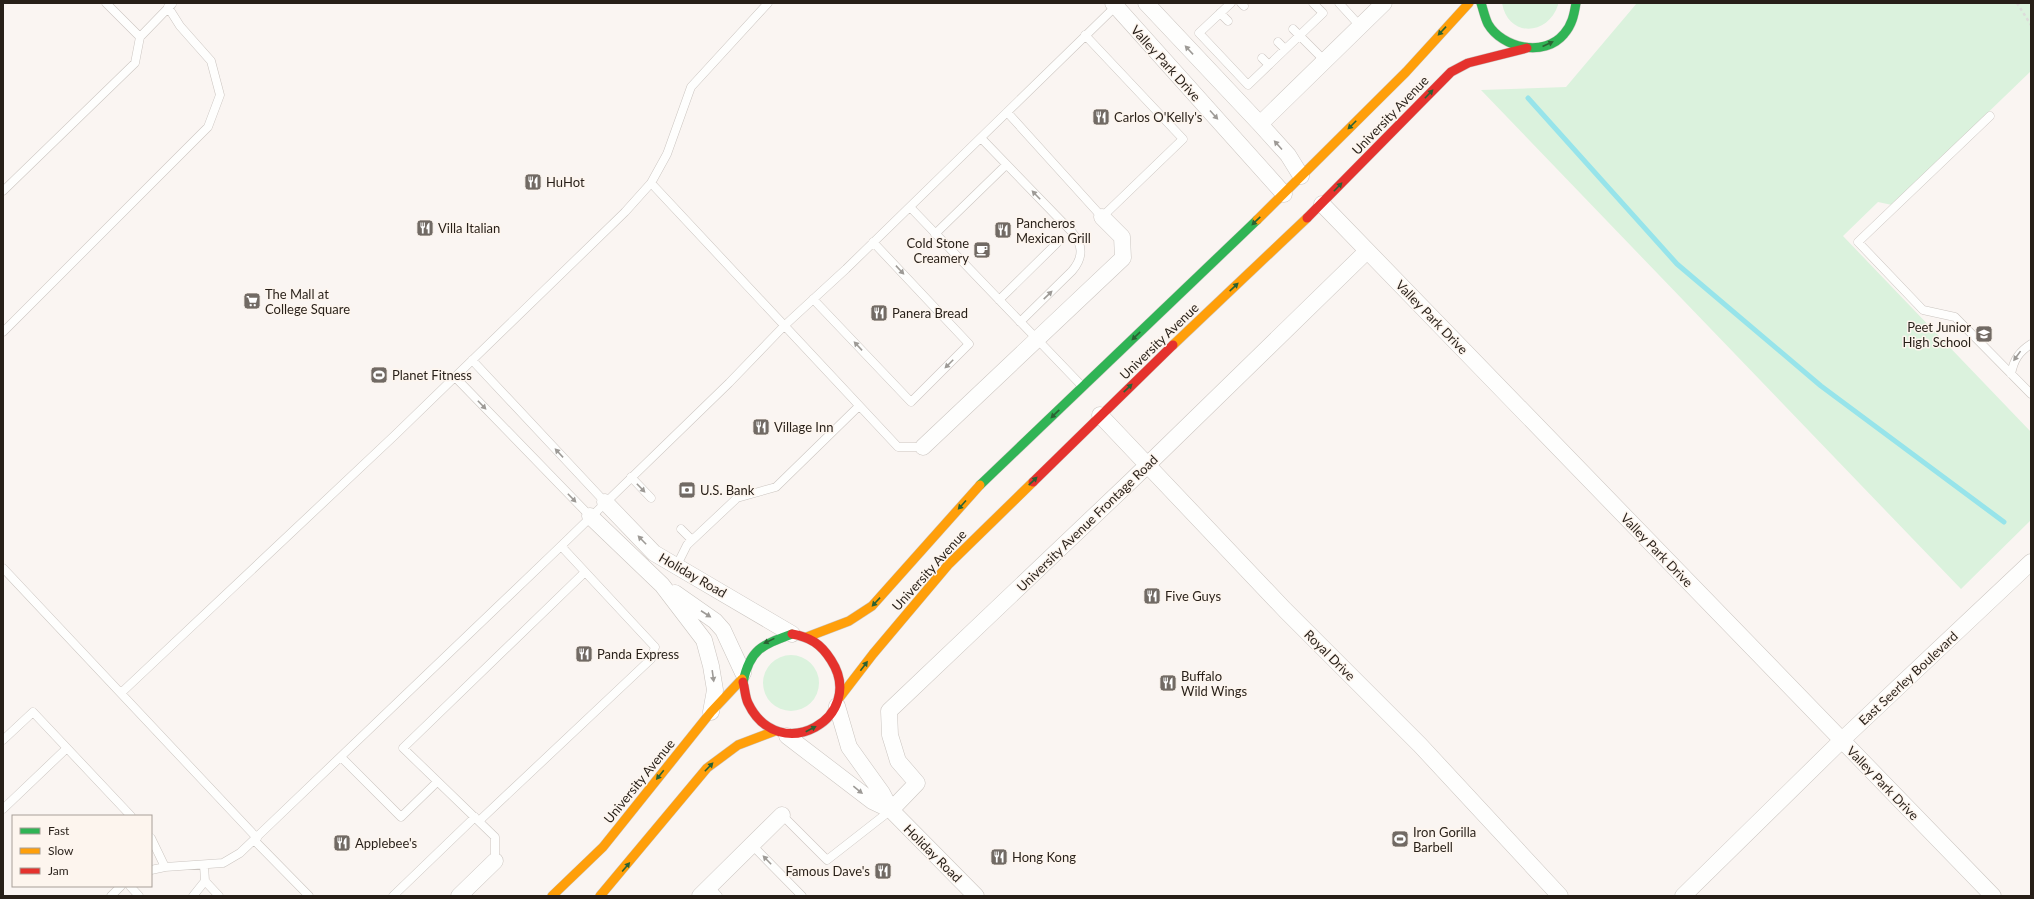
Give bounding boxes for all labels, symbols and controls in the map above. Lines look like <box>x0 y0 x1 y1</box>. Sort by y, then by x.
street label: Valley Park Drive <box>1128 22 1204 104</box>
one-way arrow <box>1438 26 1447 36</box>
one-way arrow <box>1543 41 1554 47</box>
one-way arrow <box>1185 45 1194 55</box>
street label: University Avenue <box>1348 72 1432 158</box>
one-way arrow <box>1424 89 1434 99</box>
restaurant icon: Carlos O'Kelly's <box>1091 107 1111 127</box>
place label: Carlos O'Kelly's <box>1114 109 1203 125</box>
one-way arrow <box>1209 110 1218 121</box>
one-way arrow <box>1347 120 1357 130</box>
one-way arrow <box>1274 140 1283 149</box>
restaurant icon: HuHot <box>523 172 543 192</box>
place label: HuHot <box>546 174 585 190</box>
one-way arrow <box>1333 182 1343 192</box>
one-way arrow <box>1031 190 1041 200</box>
place label: Pancheros Mexican Grill <box>1016 215 1091 246</box>
one-way arrow <box>1251 216 1261 226</box>
restaurant icon: Villa Italian <box>415 218 435 238</box>
place label: Villa Italian <box>438 220 500 236</box>
restaurant icon: Pancheros Mexican Grill <box>993 220 1013 240</box>
place label: Cold Stone Creamery <box>907 235 969 266</box>
cafe icon: Cold Stone Creamery <box>972 240 992 260</box>
one-way arrow <box>895 266 904 275</box>
street label: Valley Park Drive <box>1393 277 1471 357</box>
one-way arrow <box>1229 282 1239 291</box>
place label: The Mall at College Square <box>265 286 350 317</box>
one-way arrow <box>1043 290 1053 300</box>
supermarket icon: The Mall at College Square <box>242 291 262 311</box>
street label: University Avenue <box>1116 299 1202 383</box>
restaurant icon: Panera Bread <box>869 303 889 323</box>
place label: Panera Bread <box>892 305 968 321</box>
place label: Peet Junior High School <box>1902 319 1971 350</box>
school or university icon: Peet Junior High School <box>1974 324 1994 344</box>
one-way arrow <box>1131 331 1141 341</box>
one-way arrow <box>853 341 863 351</box>
one-way arrow <box>2013 351 2021 362</box>
one-way arrow <box>944 359 954 369</box>
sports icon: Planet Fitness <box>369 365 389 385</box>
place label: Planet Fitness <box>392 367 472 383</box>
one-way arrow <box>1123 384 1133 393</box>
one-way arrow <box>477 400 487 410</box>
one-way arrow <box>1050 409 1060 419</box>
restaurant icon: Village Inn <box>751 417 771 437</box>
place label: Village Inn <box>774 419 833 435</box>
one-way arrow <box>554 448 564 458</box>
street label: University Avenue Frontage Road <box>1013 451 1161 595</box>
one-way arrow <box>1028 476 1038 486</box>
bank icon: U.S. Bank <box>677 480 697 500</box>
place label: U.S. Bank <box>700 482 755 498</box>
one-way arrow <box>636 483 646 493</box>
one-way arrow <box>567 493 577 503</box>
one-way arrow <box>957 500 967 510</box>
street label: Valley Park Drive <box>1618 510 1696 590</box>
street label: University Avenue <box>888 526 970 614</box>
one-way arrow <box>637 535 647 545</box>
street label: Holiday Road <box>656 549 730 601</box>
restaurant icon: Five Guys <box>1142 586 1162 606</box>
place label: Five Guys <box>1165 588 1221 604</box>
one-way arrow <box>871 597 880 607</box>
one-way arrow <box>700 611 712 618</box>
street label: Royal Drive <box>1301 626 1359 684</box>
street label: East Seerley Boulevard <box>1855 628 1961 728</box>
one-way arrow <box>764 638 775 644</box>
restaurant icon: Panda Express <box>574 644 594 664</box>
place label: Panda Express <box>597 646 680 662</box>
one-way arrow <box>860 661 868 671</box>
place label: Buffalo Wild Wings <box>1181 668 1248 699</box>
one-way arrow <box>710 670 716 682</box>
restaurant icon: Buffalo Wild Wings <box>1158 673 1178 693</box>
one-way arrow <box>805 725 817 732</box>
street label: University Avenue <box>600 736 678 826</box>
street label: Valley Park Drive <box>1844 743 1922 823</box>
one-way arrow <box>704 762 714 772</box>
one-way arrow <box>656 770 665 781</box>
one-way arrow <box>853 785 864 794</box>
legend <box>12 815 152 887</box>
street label: Holiday Road <box>901 821 965 885</box>
text: Fast <box>48 823 70 838</box>
place label: Iron Gorilla Barbell <box>1413 824 1476 855</box>
sports icon: Iron Gorilla Barbell <box>1390 829 1410 849</box>
restaurant icon: Applebee's <box>332 833 352 853</box>
place label: Applebee's <box>355 835 418 851</box>
text: Slow <box>48 843 74 858</box>
restaurant icon: Hong Kong <box>989 847 1009 867</box>
place label: Hong Kong <box>1012 849 1076 865</box>
one-way arrow <box>762 855 772 865</box>
one-way arrow <box>622 861 631 872</box>
restaurant icon: Famous Dave's <box>873 861 893 881</box>
text: Jam <box>48 863 69 878</box>
place label: Famous Dave's <box>785 863 870 879</box>

